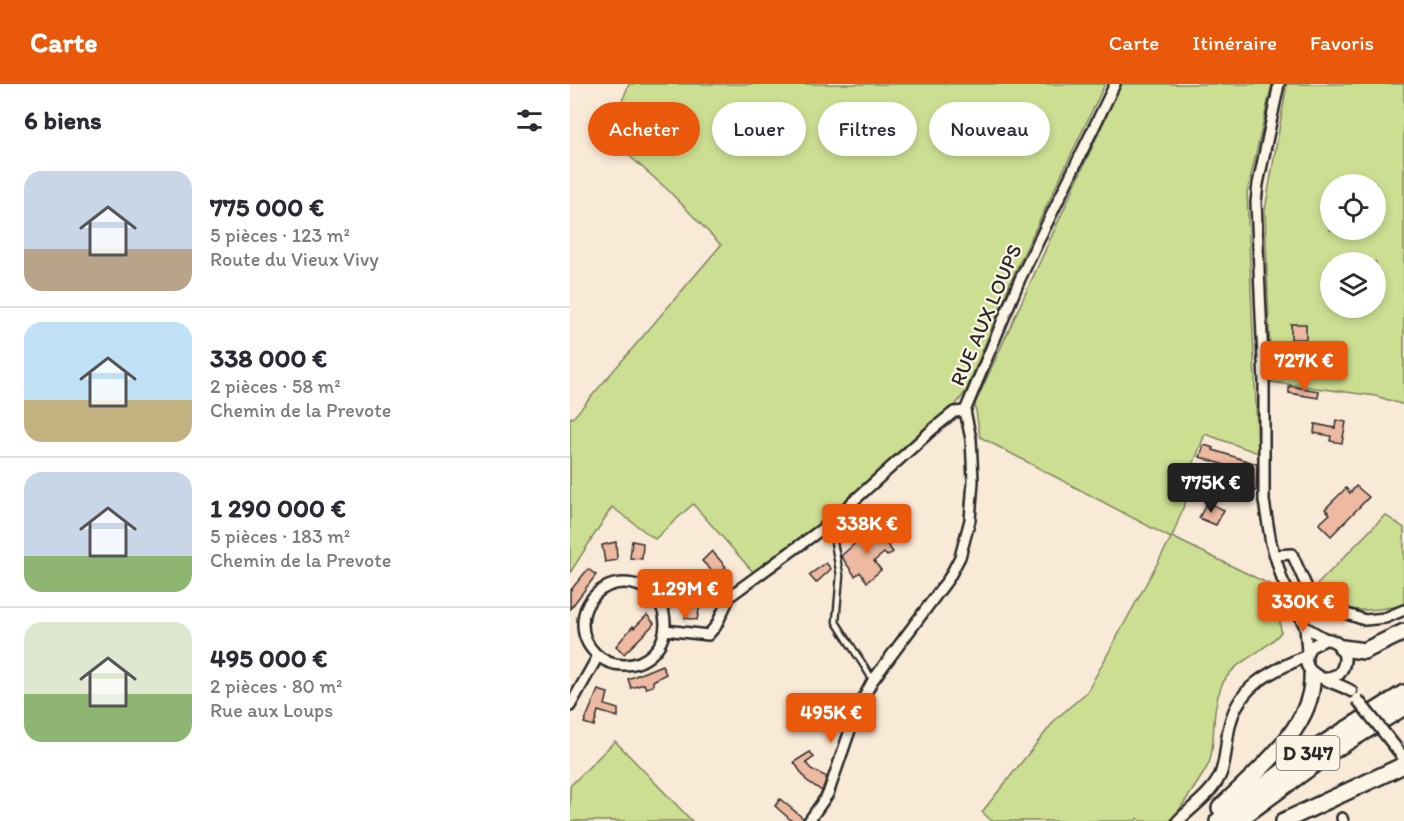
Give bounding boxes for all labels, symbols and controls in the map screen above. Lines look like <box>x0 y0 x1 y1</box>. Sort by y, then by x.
text: Carte <box>30 25 97 59</box>
text: Carte <box>1109 30 1159 55</box>
text: Itinéraire <box>1192 30 1277 55</box>
text: Favoris <box>1310 30 1374 55</box>
chip: Acheter <box>588 102 700 156</box>
chip: Louer <box>712 102 806 156</box>
chip: Filtres <box>818 102 917 156</box>
chip: Nouveau <box>929 102 1050 156</box>
text: 6 biens <box>24 104 102 136</box>
icon: filters <box>513 104 546 137</box>
map controls <box>1320 174 1386 318</box>
button: locate <box>1320 174 1386 240</box>
text: 775 000 € <box>210 191 324 223</box>
icon: home <box>72 195 144 267</box>
text: 5 pièces · 123 m² <box>210 223 350 247</box>
street label: RUE AUX LOUPS <box>944 240 1027 389</box>
text: Route du Vieux Vivy <box>210 247 379 271</box>
button: layers <box>1320 252 1386 318</box>
pin: 727K € <box>1255 341 1353 392</box>
text: 338 000 € <box>210 342 327 374</box>
icon: home <box>72 346 144 418</box>
text: 727K € <box>1274 348 1334 372</box>
text: 2 pièces · 58 m² <box>210 374 341 398</box>
text: Chemin de la Prevote <box>210 398 391 422</box>
pin: 775K € <box>1162 463 1260 514</box>
text: 775K € <box>1181 470 1241 494</box>
text: 1 290 000 € <box>210 492 346 524</box>
icon: home <box>72 496 144 568</box>
pin: 338K € <box>818 504 916 555</box>
text: 338K € <box>836 511 898 535</box>
text: 5 pièces · 183 m² <box>210 524 350 548</box>
text: Chemin de la Prevote <box>210 548 391 572</box>
pin: 1.29M € <box>630 569 740 620</box>
text: 1.29M € <box>652 576 718 600</box>
pin: 330K € <box>1254 582 1352 633</box>
text: 330K € <box>1272 589 1334 613</box>
text: 495 000 € <box>210 642 327 674</box>
icon: home <box>72 646 144 718</box>
text: 2 pièces · 80 m² <box>210 674 343 698</box>
pin: 495K € <box>782 693 880 744</box>
text: Rue aux Loups <box>210 698 333 722</box>
text: 495K € <box>800 700 862 724</box>
road number: D 347 <box>1276 736 1340 770</box>

